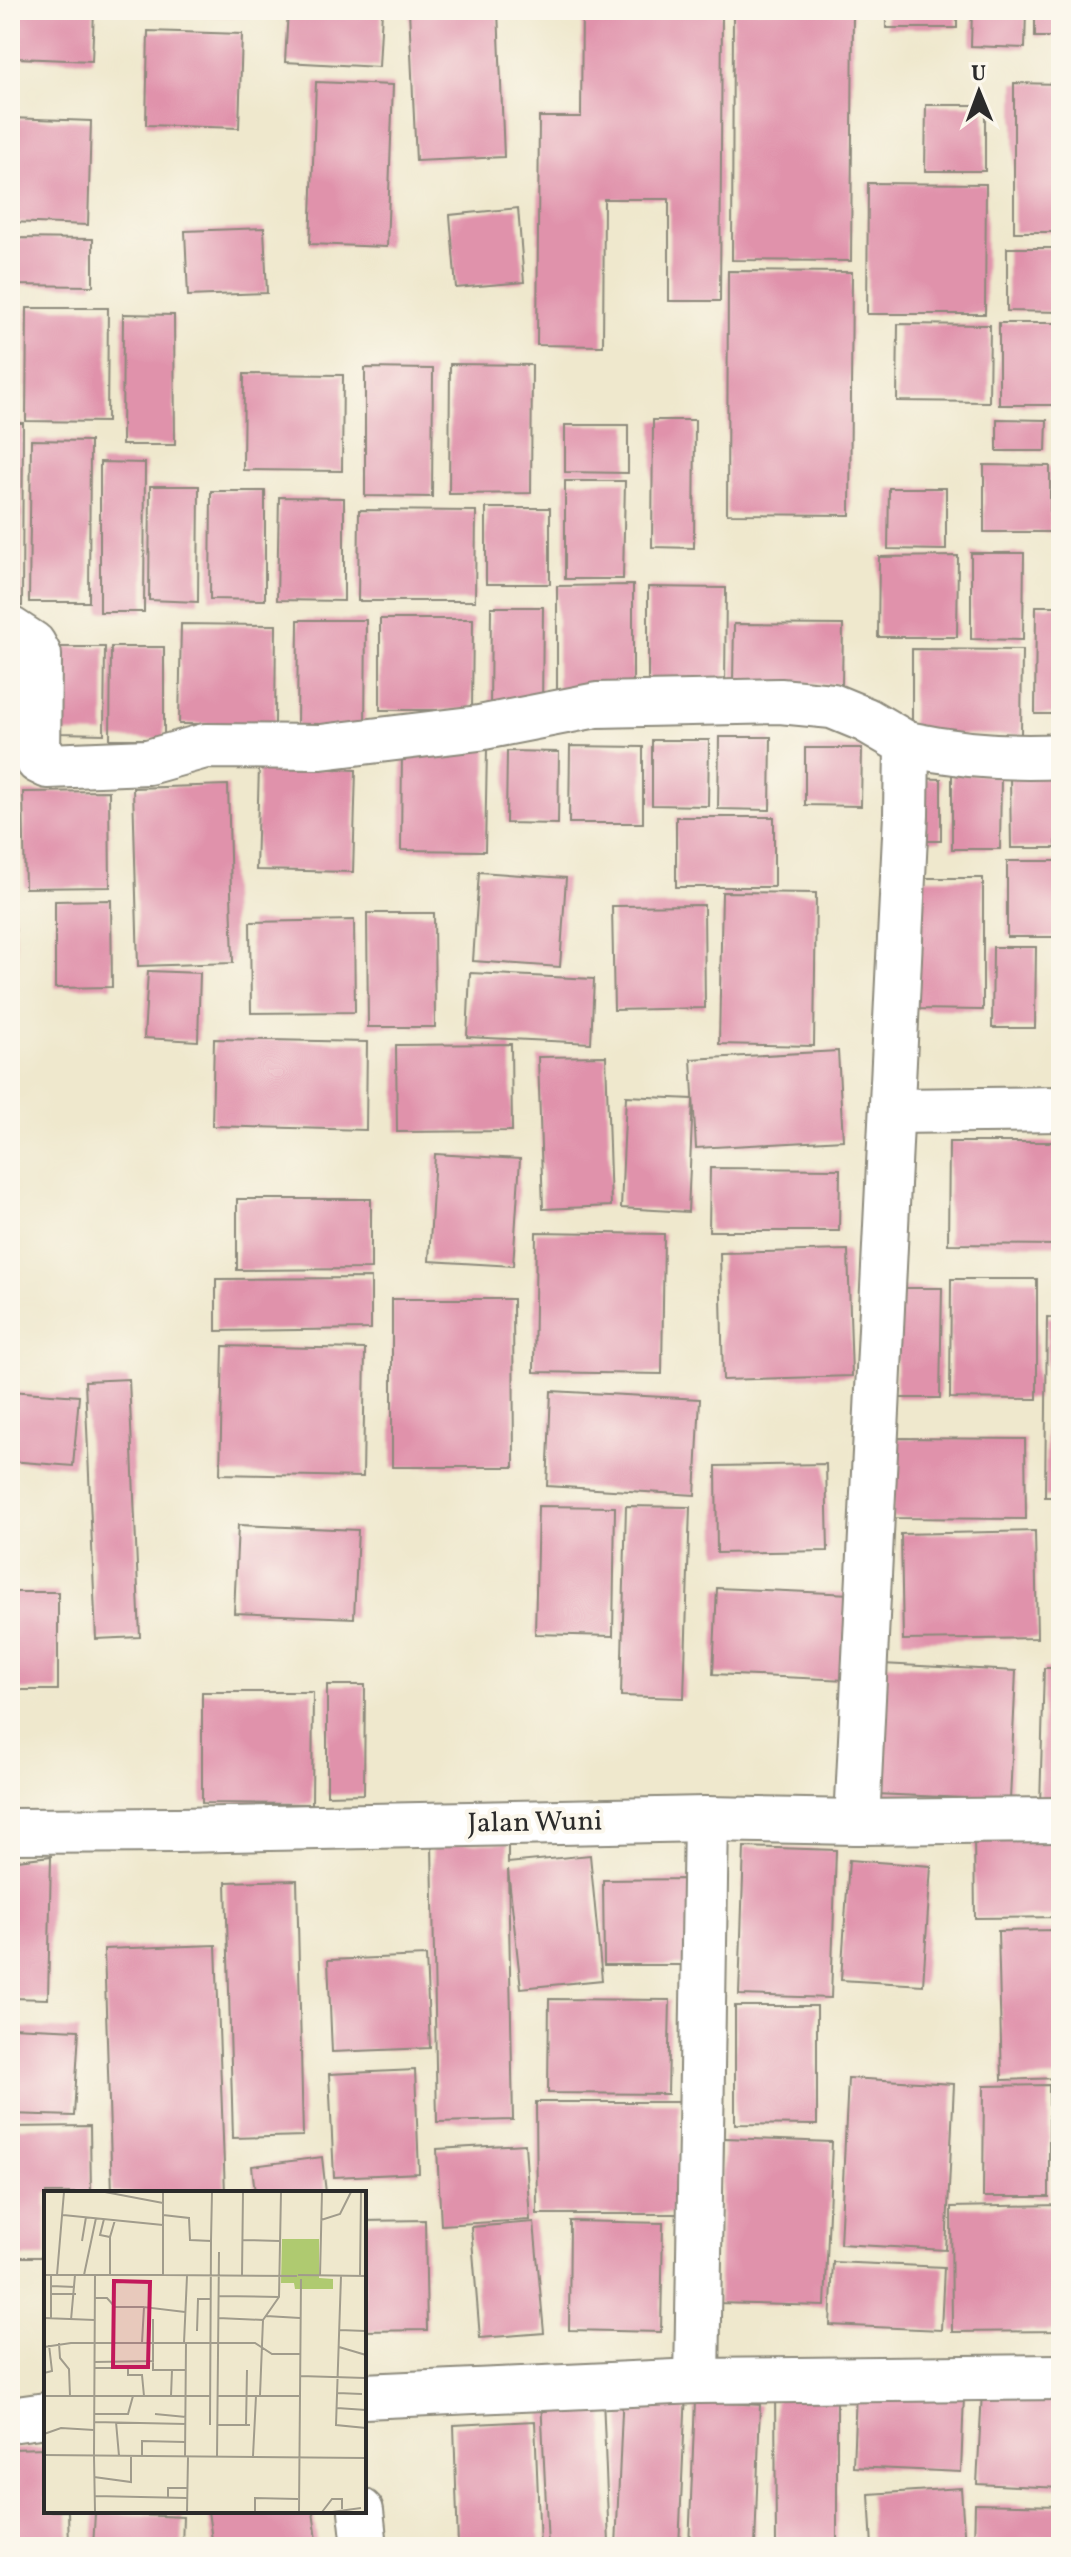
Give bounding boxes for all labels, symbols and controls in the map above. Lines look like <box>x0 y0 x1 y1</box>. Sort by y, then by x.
north arrow <box>939 52 1019 132</box>
text: U <box>971 59 987 90</box>
street label: Jalan Wuni <box>467 1802 603 1844</box>
inset map <box>44 2191 366 2513</box>

